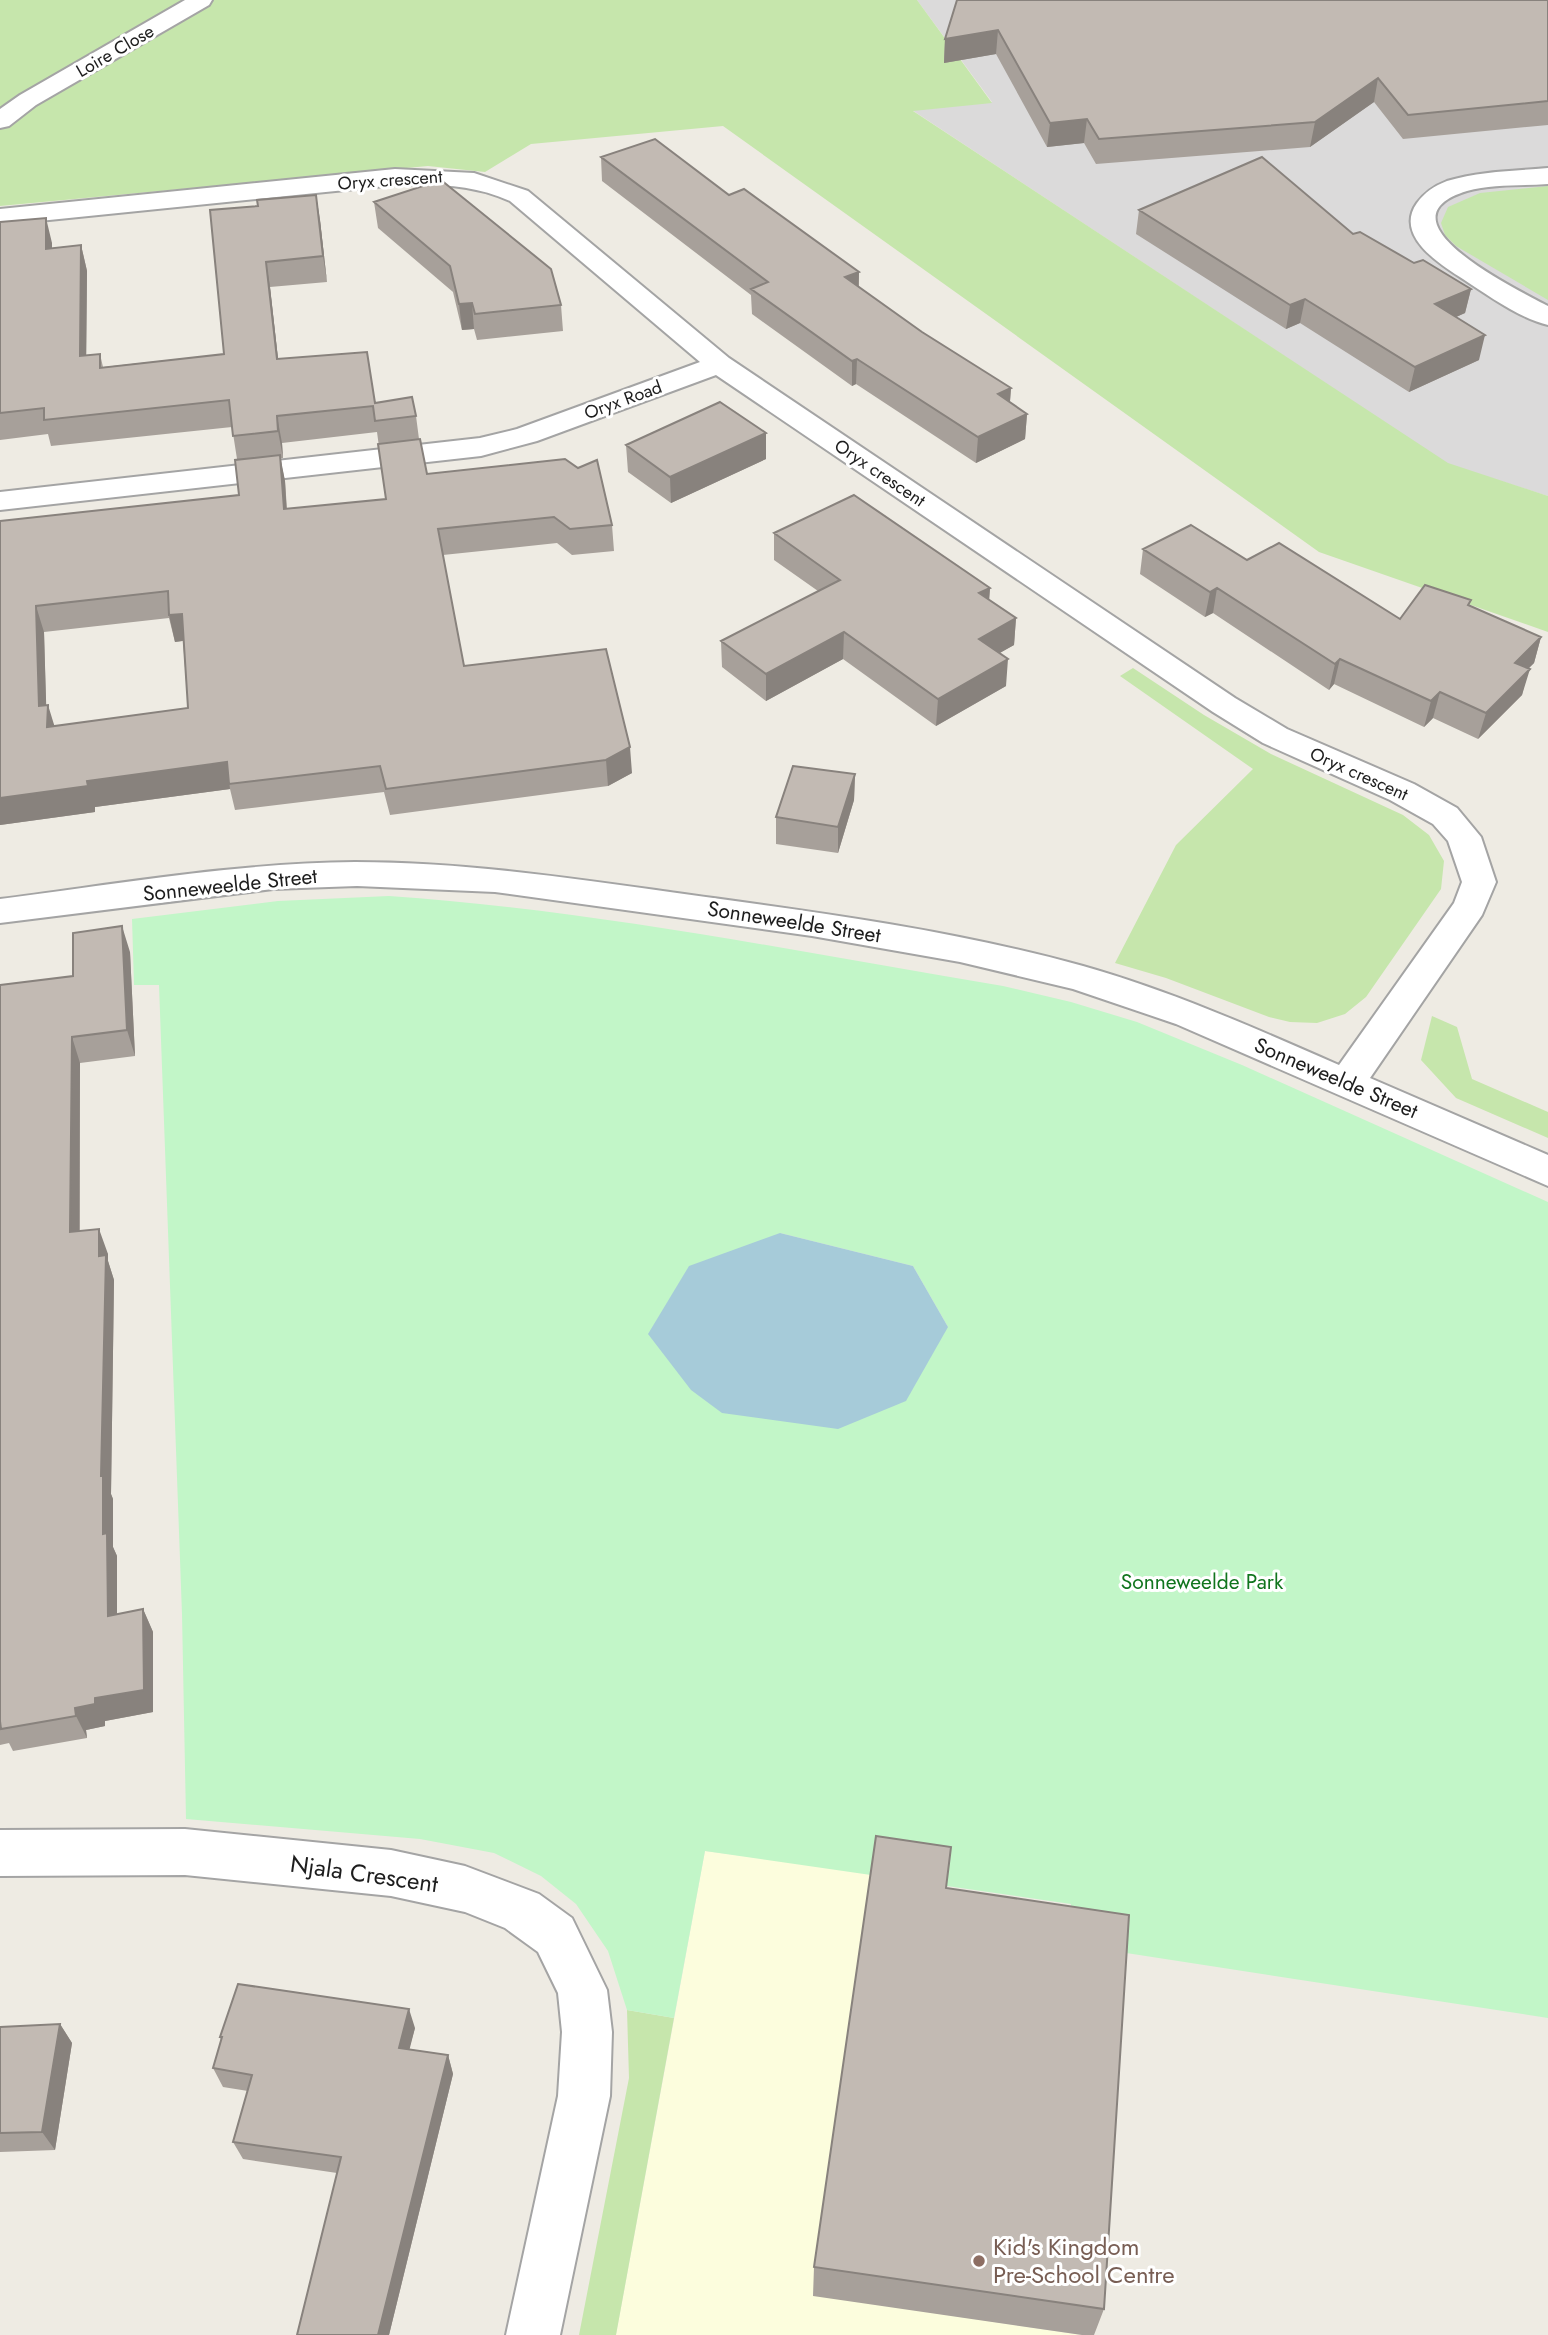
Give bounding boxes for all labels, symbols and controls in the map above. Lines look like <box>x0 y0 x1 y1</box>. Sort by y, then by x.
street label: Loire Close <box>71 18 159 84</box>
street label: Oryx crescent <box>337 163 444 197</box>
street label: Oryx Road <box>580 374 666 426</box>
street label: Oryx crescent <box>829 433 931 514</box>
street label: Oryx crescent <box>1306 741 1413 808</box>
street label: Sonneweelde Street <box>141 861 319 909</box>
street label: Sonneweelde Street <box>705 893 883 951</box>
street label: Sonneweelde Street <box>1250 1030 1422 1126</box>
park label: Sonneweelde Park <box>1121 1567 1284 1597</box>
street label: Njala Crescent <box>288 1846 440 1901</box>
place label: Kid's Kingdom Pre-School Centre <box>993 2229 1175 2292</box>
marker: Kid's Kingdom Pre-School Centre <box>971 2253 987 2269</box>

